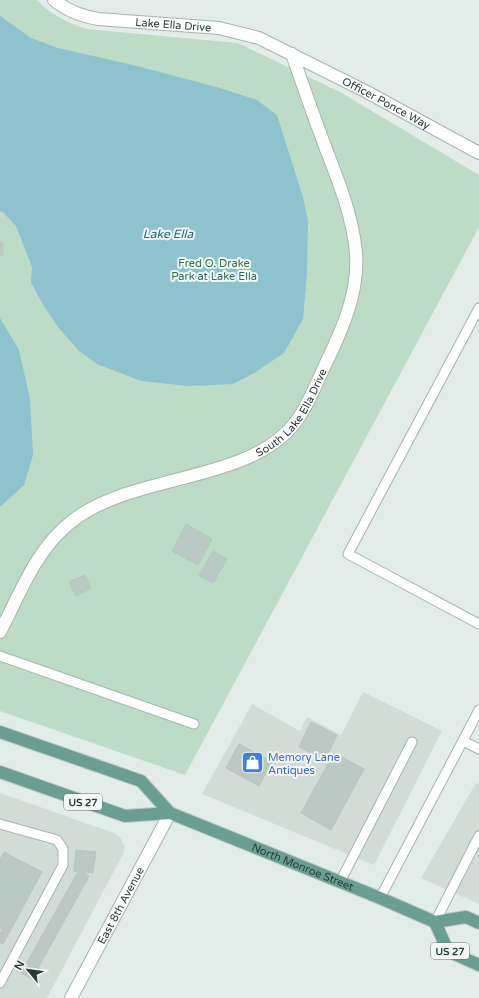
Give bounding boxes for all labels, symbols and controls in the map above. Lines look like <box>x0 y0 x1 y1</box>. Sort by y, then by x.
street label: Lake Ella Drive <box>135 16 212 34</box>
street label: Officer Ponce Way <box>340 75 432 132</box>
water label: Lake Ella <box>143 227 193 241</box>
park label: Fred O. Drake Park at Lake Ella <box>171 257 257 283</box>
street label: South Lake Ella Drive <box>254 367 329 460</box>
shop icon: Memory Lane Antiques <box>239 750 265 776</box>
place label: Memory Lane Antiques <box>268 751 340 777</box>
road number: US 27 <box>64 794 102 810</box>
street label: North Monroe Street <box>250 841 356 894</box>
street label: East 8th Avenue <box>95 865 147 946</box>
road number: US 27 <box>431 943 469 959</box>
north arrow <box>8 950 48 990</box>
text: N <box>12 958 28 972</box>

